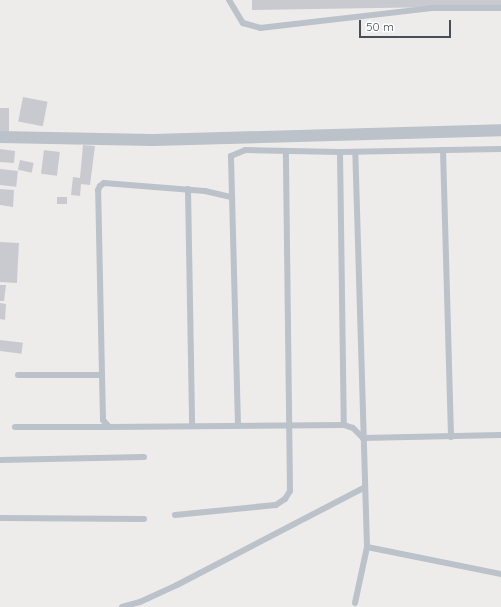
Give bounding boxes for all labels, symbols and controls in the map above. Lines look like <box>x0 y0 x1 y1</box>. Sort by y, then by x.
scale bar <box>361 12 453 38</box>
text: 50 m <box>366 19 394 34</box>

